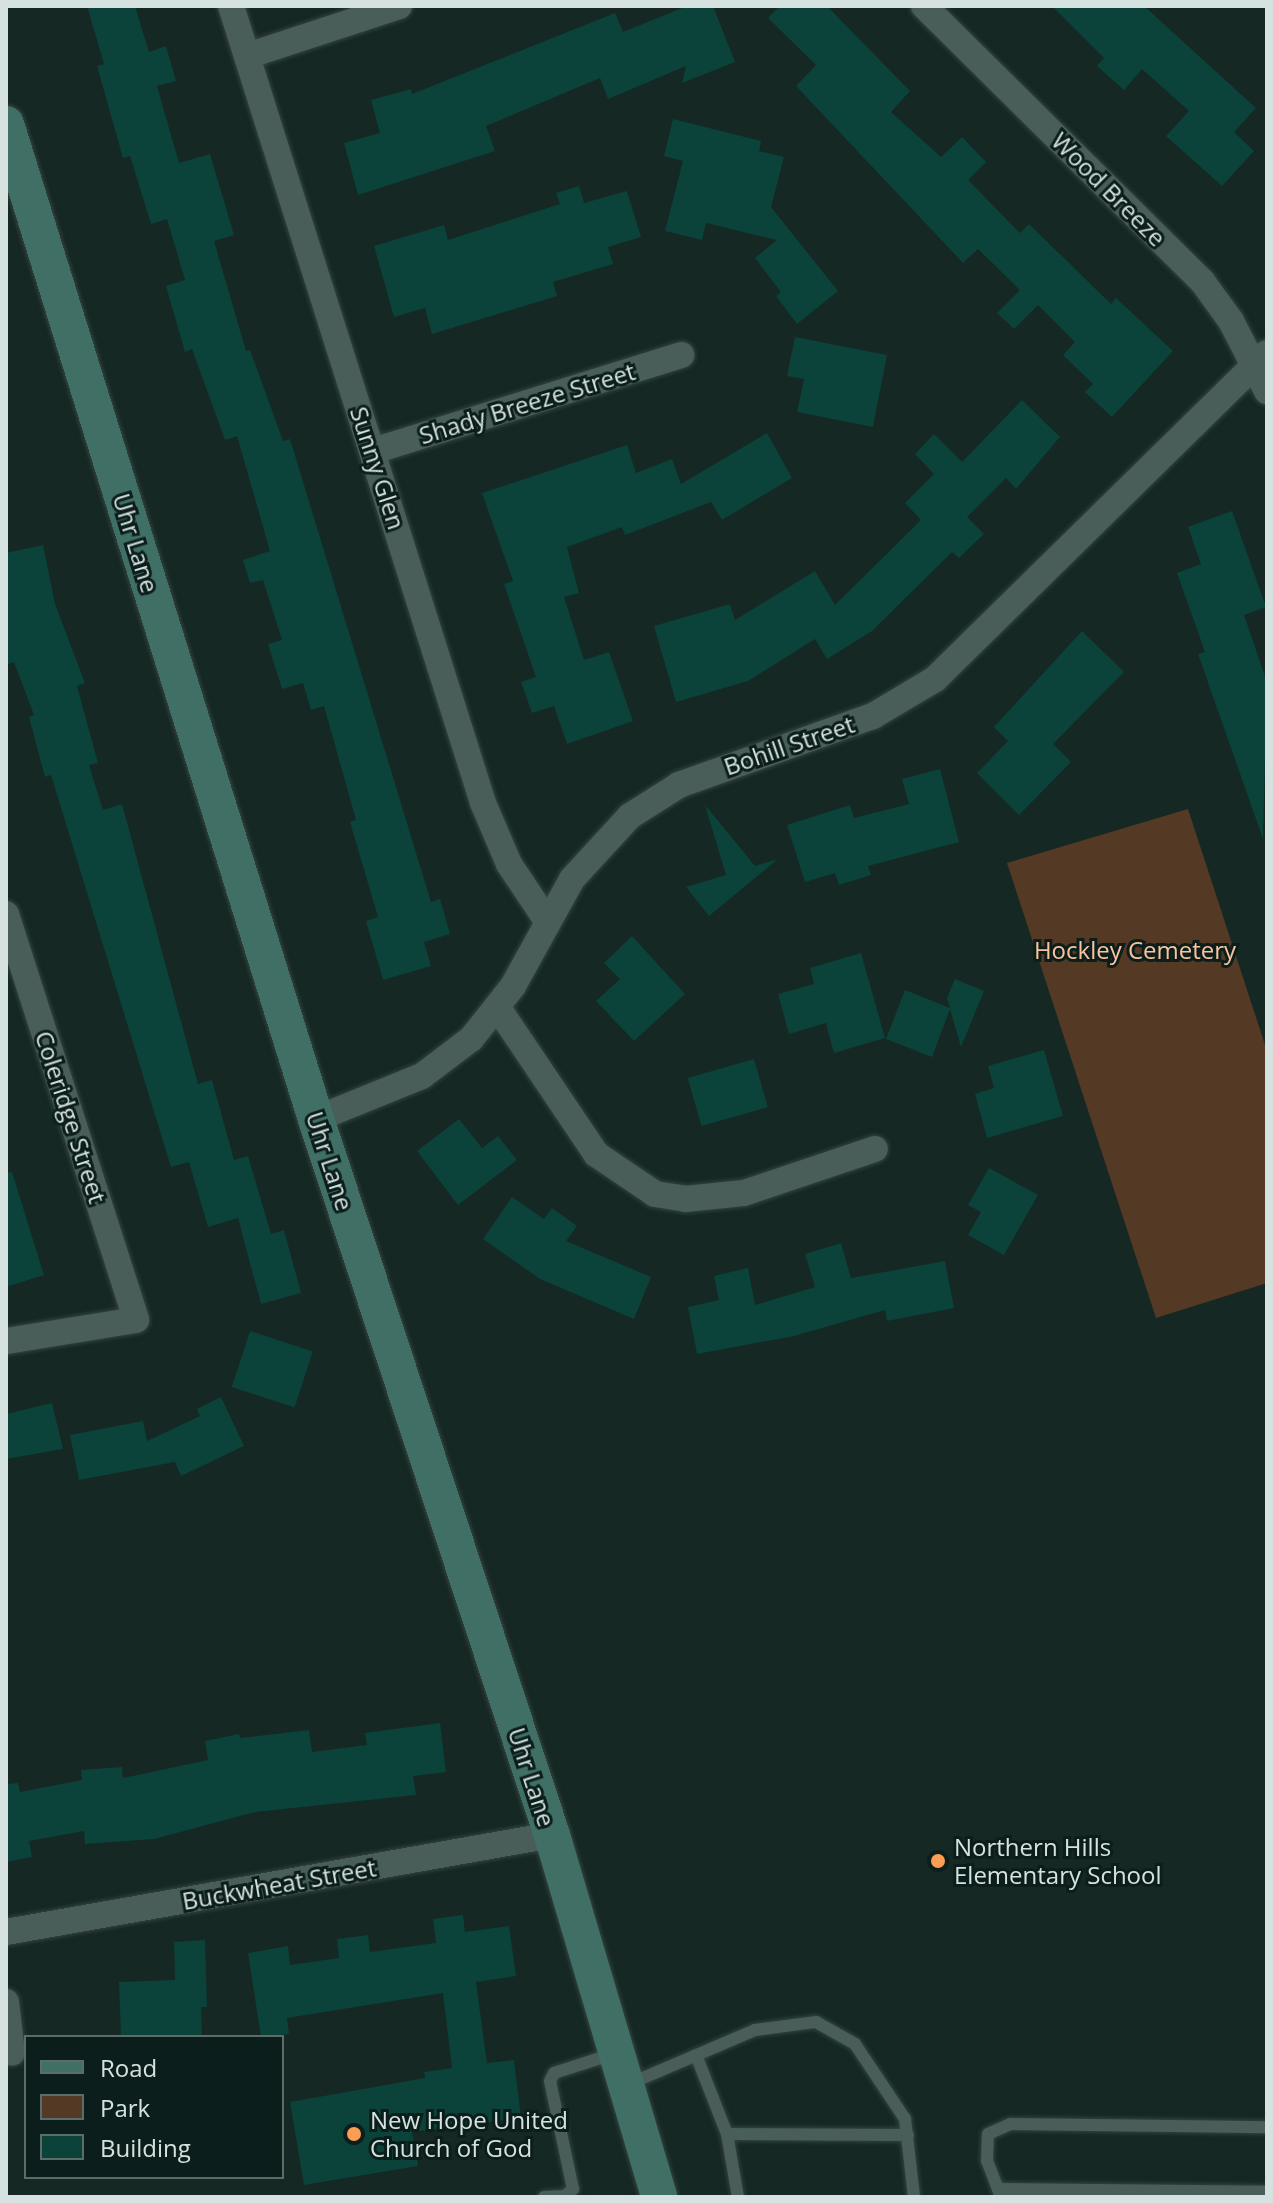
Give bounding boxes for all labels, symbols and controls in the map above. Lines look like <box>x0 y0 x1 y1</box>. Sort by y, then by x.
street label: Wood Breeze <box>1046 126 1172 252</box>
street label: Shady Breeze Street <box>415 356 639 450</box>
street label: Sunny Glen <box>345 403 411 533</box>
street label: Uhr Lane <box>107 490 165 596</box>
street label: Bohill Street <box>720 709 858 781</box>
park label: Hockley Cemetery <box>1034 936 1236 964</box>
street label: Coleridge Street <box>30 1027 112 1207</box>
street label: Uhr Lane <box>300 1108 360 1214</box>
street label: Uhr Lane <box>502 1724 562 1830</box>
place label: Northern Hills Elementary School <box>954 1833 1162 1889</box>
marker: Northern Hills Elementary School <box>929 1852 947 1870</box>
street label: Buckwheat Street <box>180 1853 378 1915</box>
legend <box>24 2035 284 2179</box>
text: Road <box>100 2051 157 2084</box>
text: Park <box>100 2091 150 2124</box>
place label: New Hope United Church of God <box>370 2106 568 2162</box>
marker: New Hope United Church of God <box>345 2125 363 2143</box>
text: Building <box>100 2131 191 2164</box>

